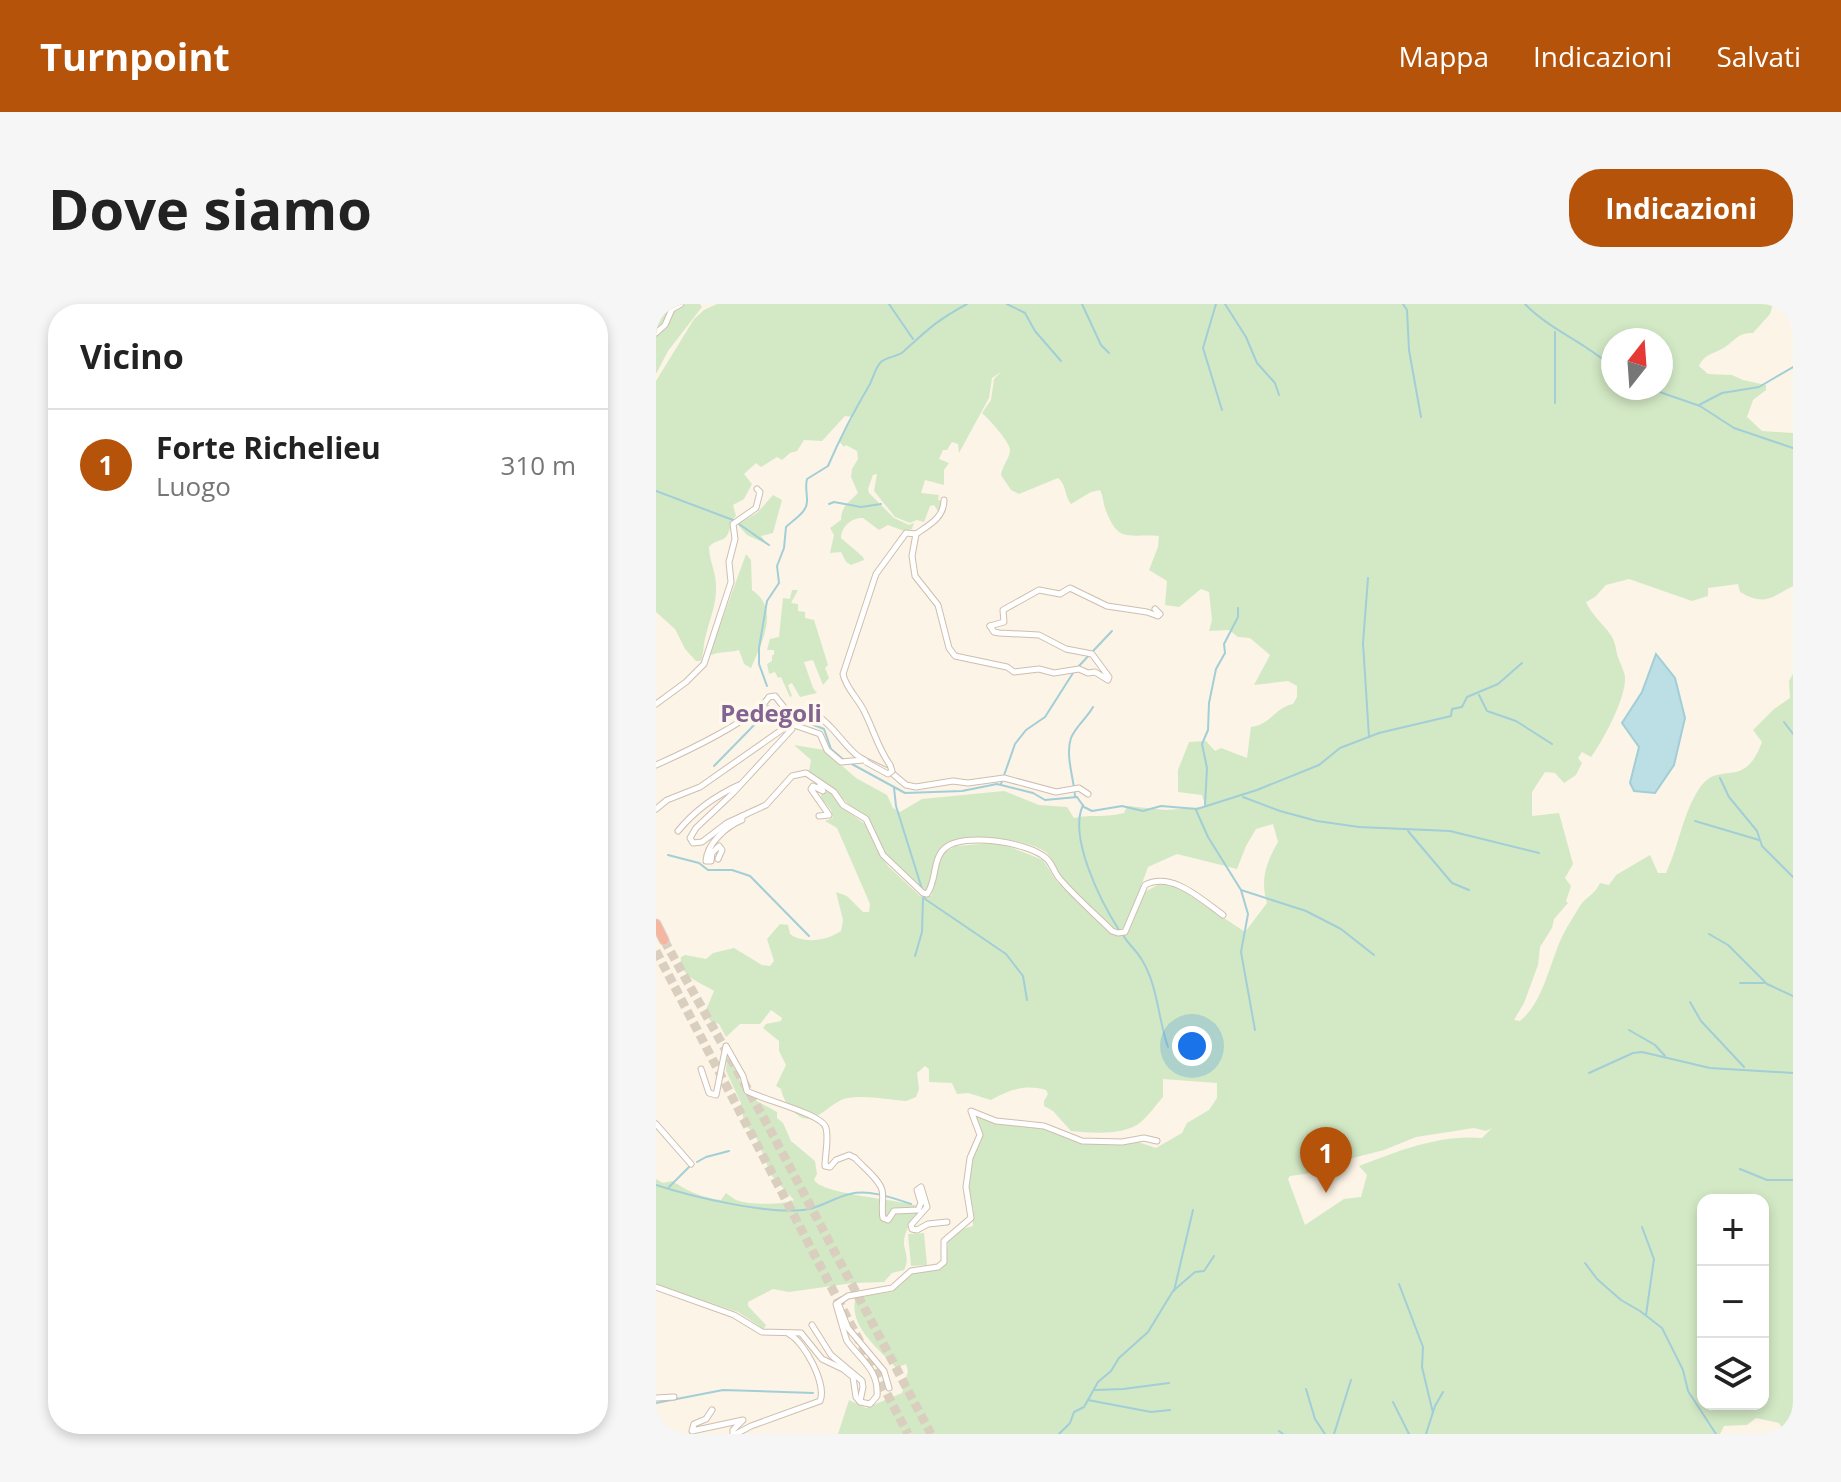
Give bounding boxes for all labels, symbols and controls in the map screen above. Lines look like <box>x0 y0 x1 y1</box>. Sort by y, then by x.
text: Turnpoint <box>40 30 230 82</box>
text: Mappa <box>1398 37 1489 75</box>
text: Indicazioni <box>1533 37 1672 75</box>
text: Salvati <box>1716 37 1801 75</box>
button: Indicazioni <box>1569 169 1793 247</box>
text: Dove siamo <box>48 170 372 246</box>
north arrow <box>1601 328 1673 400</box>
text: Vicino <box>80 333 184 379</box>
text: Forte Richelieu <box>156 427 381 468</box>
text: 1 <box>99 447 113 483</box>
text: 310 m <box>501 447 576 483</box>
text: Luogo <box>156 468 231 504</box>
district label: Pedegoli <box>720 696 822 729</box>
your location <box>1172 1026 1212 1066</box>
pin: 1 <box>1300 1127 1352 1193</box>
map controls <box>1697 1194 1769 1410</box>
button: + <box>1697 1194 1769 1266</box>
button: − <box>1697 1266 1769 1338</box>
button: layers <box>1697 1338 1769 1410</box>

